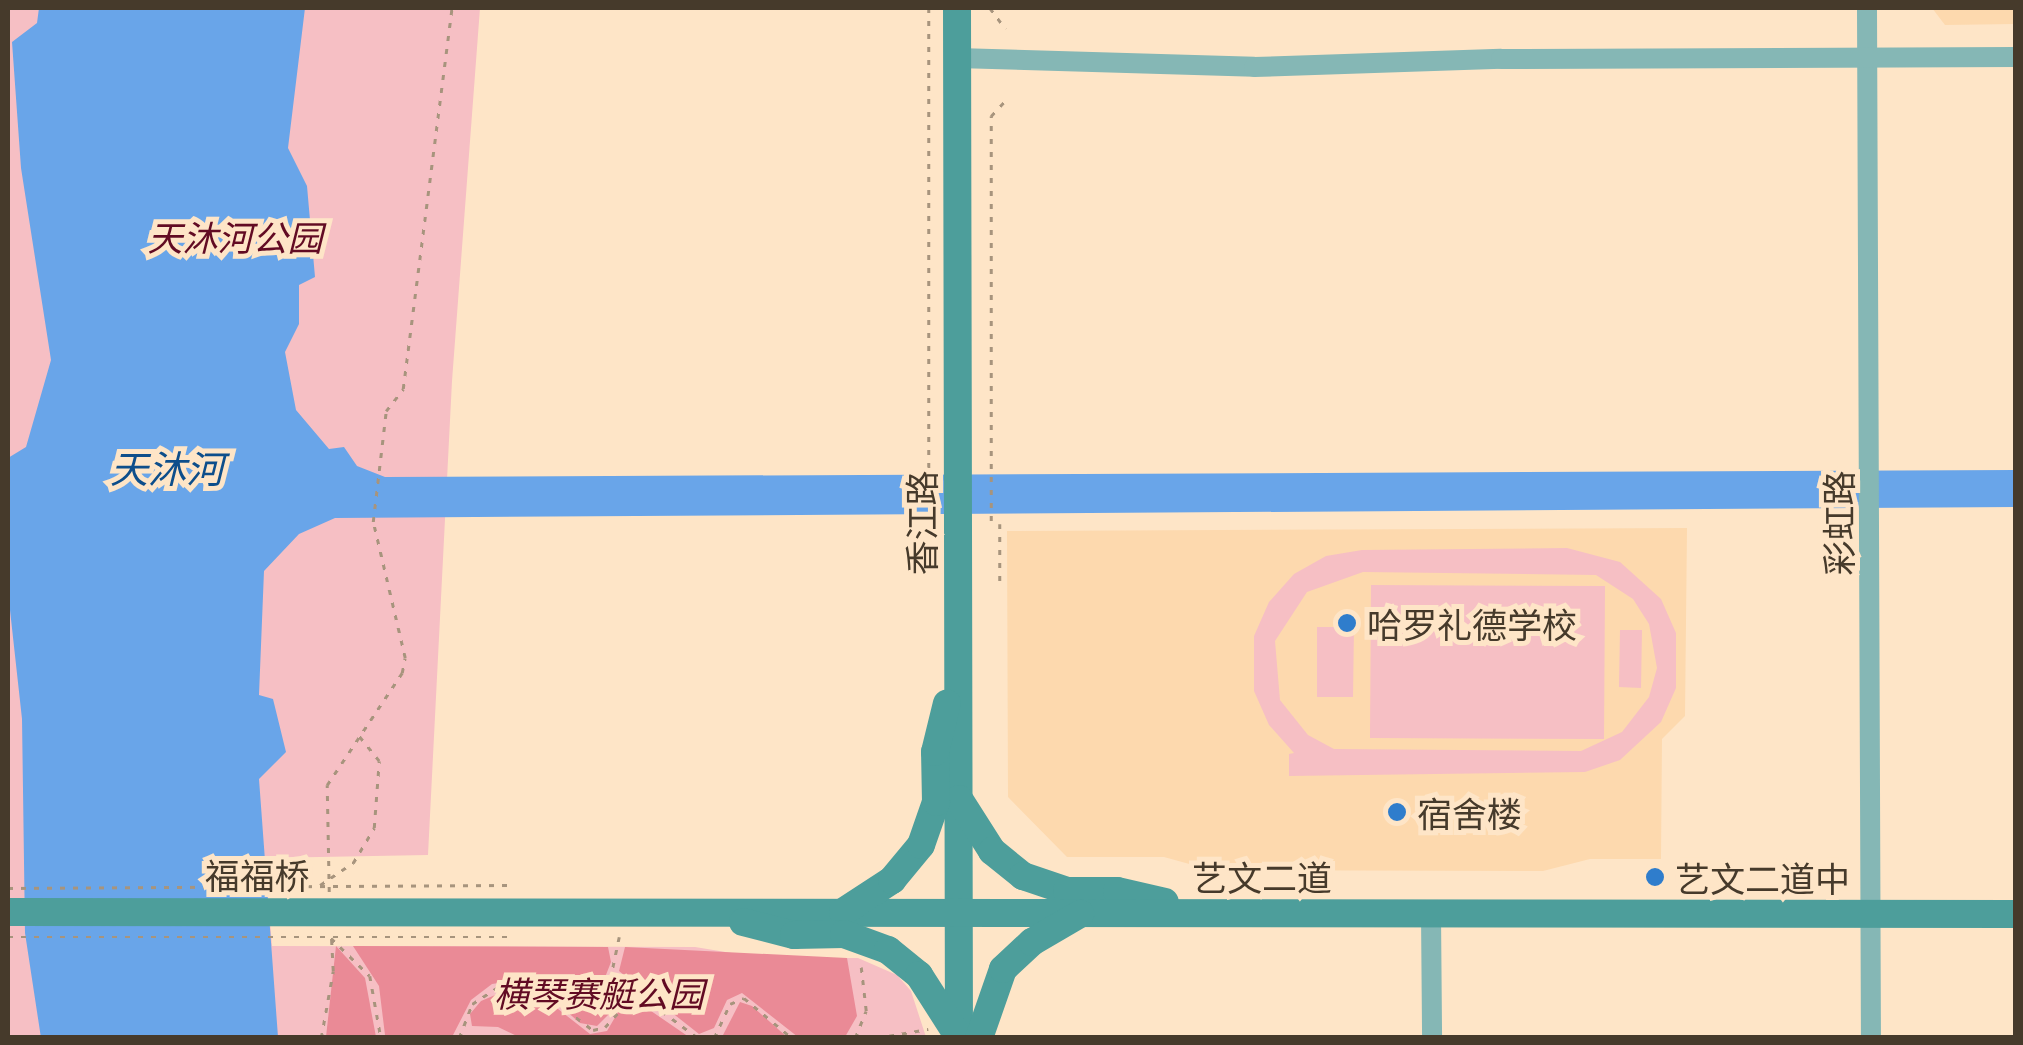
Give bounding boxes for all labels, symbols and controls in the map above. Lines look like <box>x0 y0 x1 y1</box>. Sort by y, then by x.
park label: 天沐河公园 <box>148 215 322 257</box>
water label: 天沐河 <box>110 444 224 490</box>
street label: 香江路 <box>899 471 941 575</box>
street label: 彩虹路 <box>1816 471 1858 575</box>
place label: 哈罗礼德学校 <box>1367 602 1577 644</box>
marker: 哈罗礼德学校 <box>1336 612 1358 634</box>
place label: 宿舍楼 <box>1417 791 1522 833</box>
marker: 宿舍楼 <box>1386 801 1408 823</box>
street label: 福福桥 <box>205 853 309 895</box>
street label: 艺文二道 <box>1192 855 1332 897</box>
place label: 艺文二道中 <box>1675 856 1850 898</box>
marker: 艺文二道中 <box>1644 866 1666 888</box>
park label: 横琴赛艇公园 <box>494 971 704 1013</box>

